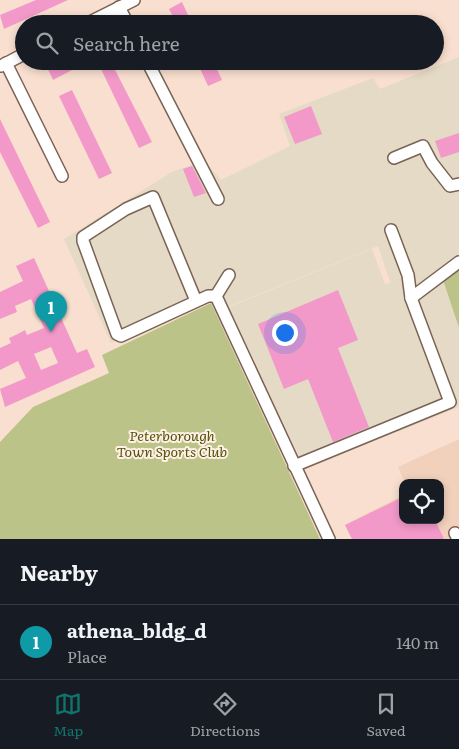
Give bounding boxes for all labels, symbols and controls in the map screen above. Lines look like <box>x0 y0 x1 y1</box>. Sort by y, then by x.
search box <box>15 15 444 70</box>
icon: search <box>33 29 61 57</box>
text: Search here <box>73 29 180 57</box>
pin: 1 <box>35 291 67 332</box>
your location <box>272 320 298 346</box>
park label: Peterborough Town Sports Club <box>117 425 227 461</box>
map controls <box>399 479 444 524</box>
button: locate <box>399 479 444 524</box>
text: Nearby <box>20 556 98 587</box>
text: athena_bldg_d <box>67 616 207 644</box>
text: 1 <box>33 630 39 654</box>
text: 140 m <box>396 630 439 654</box>
text: Place <box>67 644 107 668</box>
tab: Map <box>53 690 83 740</box>
tab: Directions <box>190 690 260 740</box>
tab: Saved <box>367 690 406 740</box>

